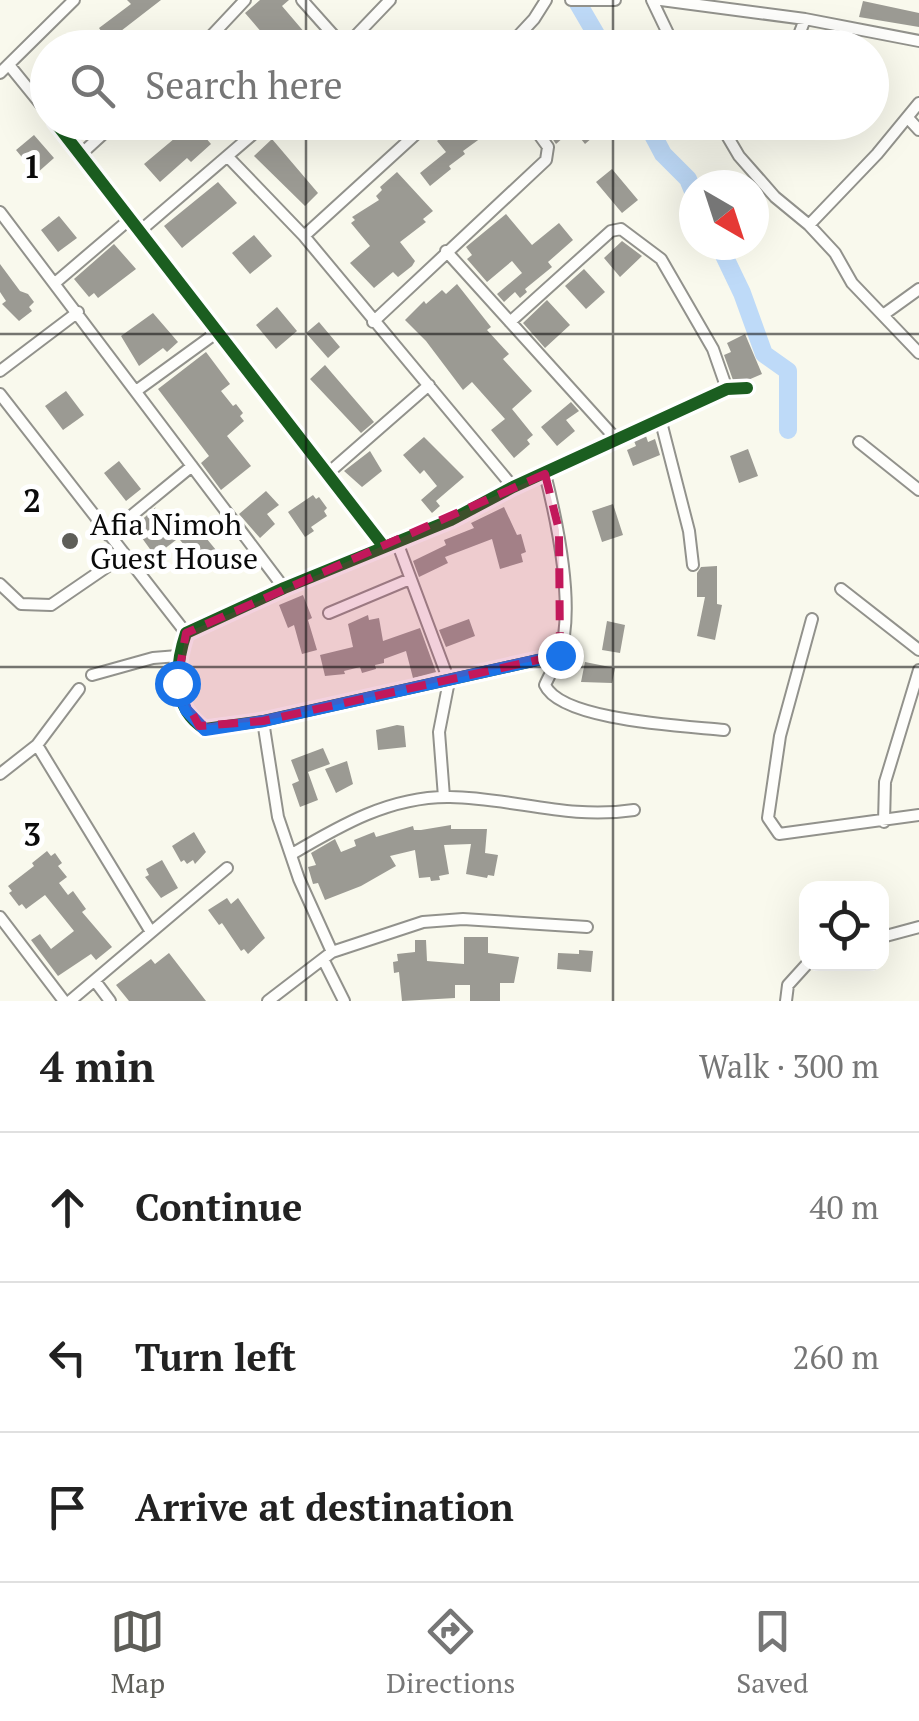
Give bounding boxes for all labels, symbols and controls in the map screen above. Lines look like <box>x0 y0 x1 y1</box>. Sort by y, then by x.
search box <box>30 30 889 140</box>
icon: search <box>65 58 120 113</box>
text: Search here <box>145 60 343 110</box>
text: 1 <box>23 145 41 187</box>
north arrow <box>679 170 769 260</box>
text: 2 <box>23 479 41 521</box>
place label: Afia Nimoh Guest House <box>90 504 258 578</box>
marker: Afia Nimoh Guest House <box>59 530 81 552</box>
route end <box>538 633 584 679</box>
route start <box>155 661 201 707</box>
text: 3 <box>23 813 41 855</box>
map controls <box>799 881 889 971</box>
button: locate <box>799 881 889 971</box>
text: 4 min <box>40 1038 155 1094</box>
text: Walk · 300 m <box>699 1045 879 1087</box>
icon: ahead <box>40 1180 95 1235</box>
text: Continue <box>135 1182 302 1232</box>
text: 40 m <box>809 1186 879 1228</box>
icon: left <box>40 1330 95 1385</box>
text: Turn left <box>135 1332 296 1382</box>
text: 260 m <box>792 1336 879 1378</box>
icon: arrive <box>40 1480 95 1535</box>
text: Arrive at destination <box>135 1482 514 1532</box>
tab: Map <box>110 1604 165 1701</box>
tab: Directions <box>386 1604 515 1701</box>
tab: Saved <box>736 1604 809 1701</box>

